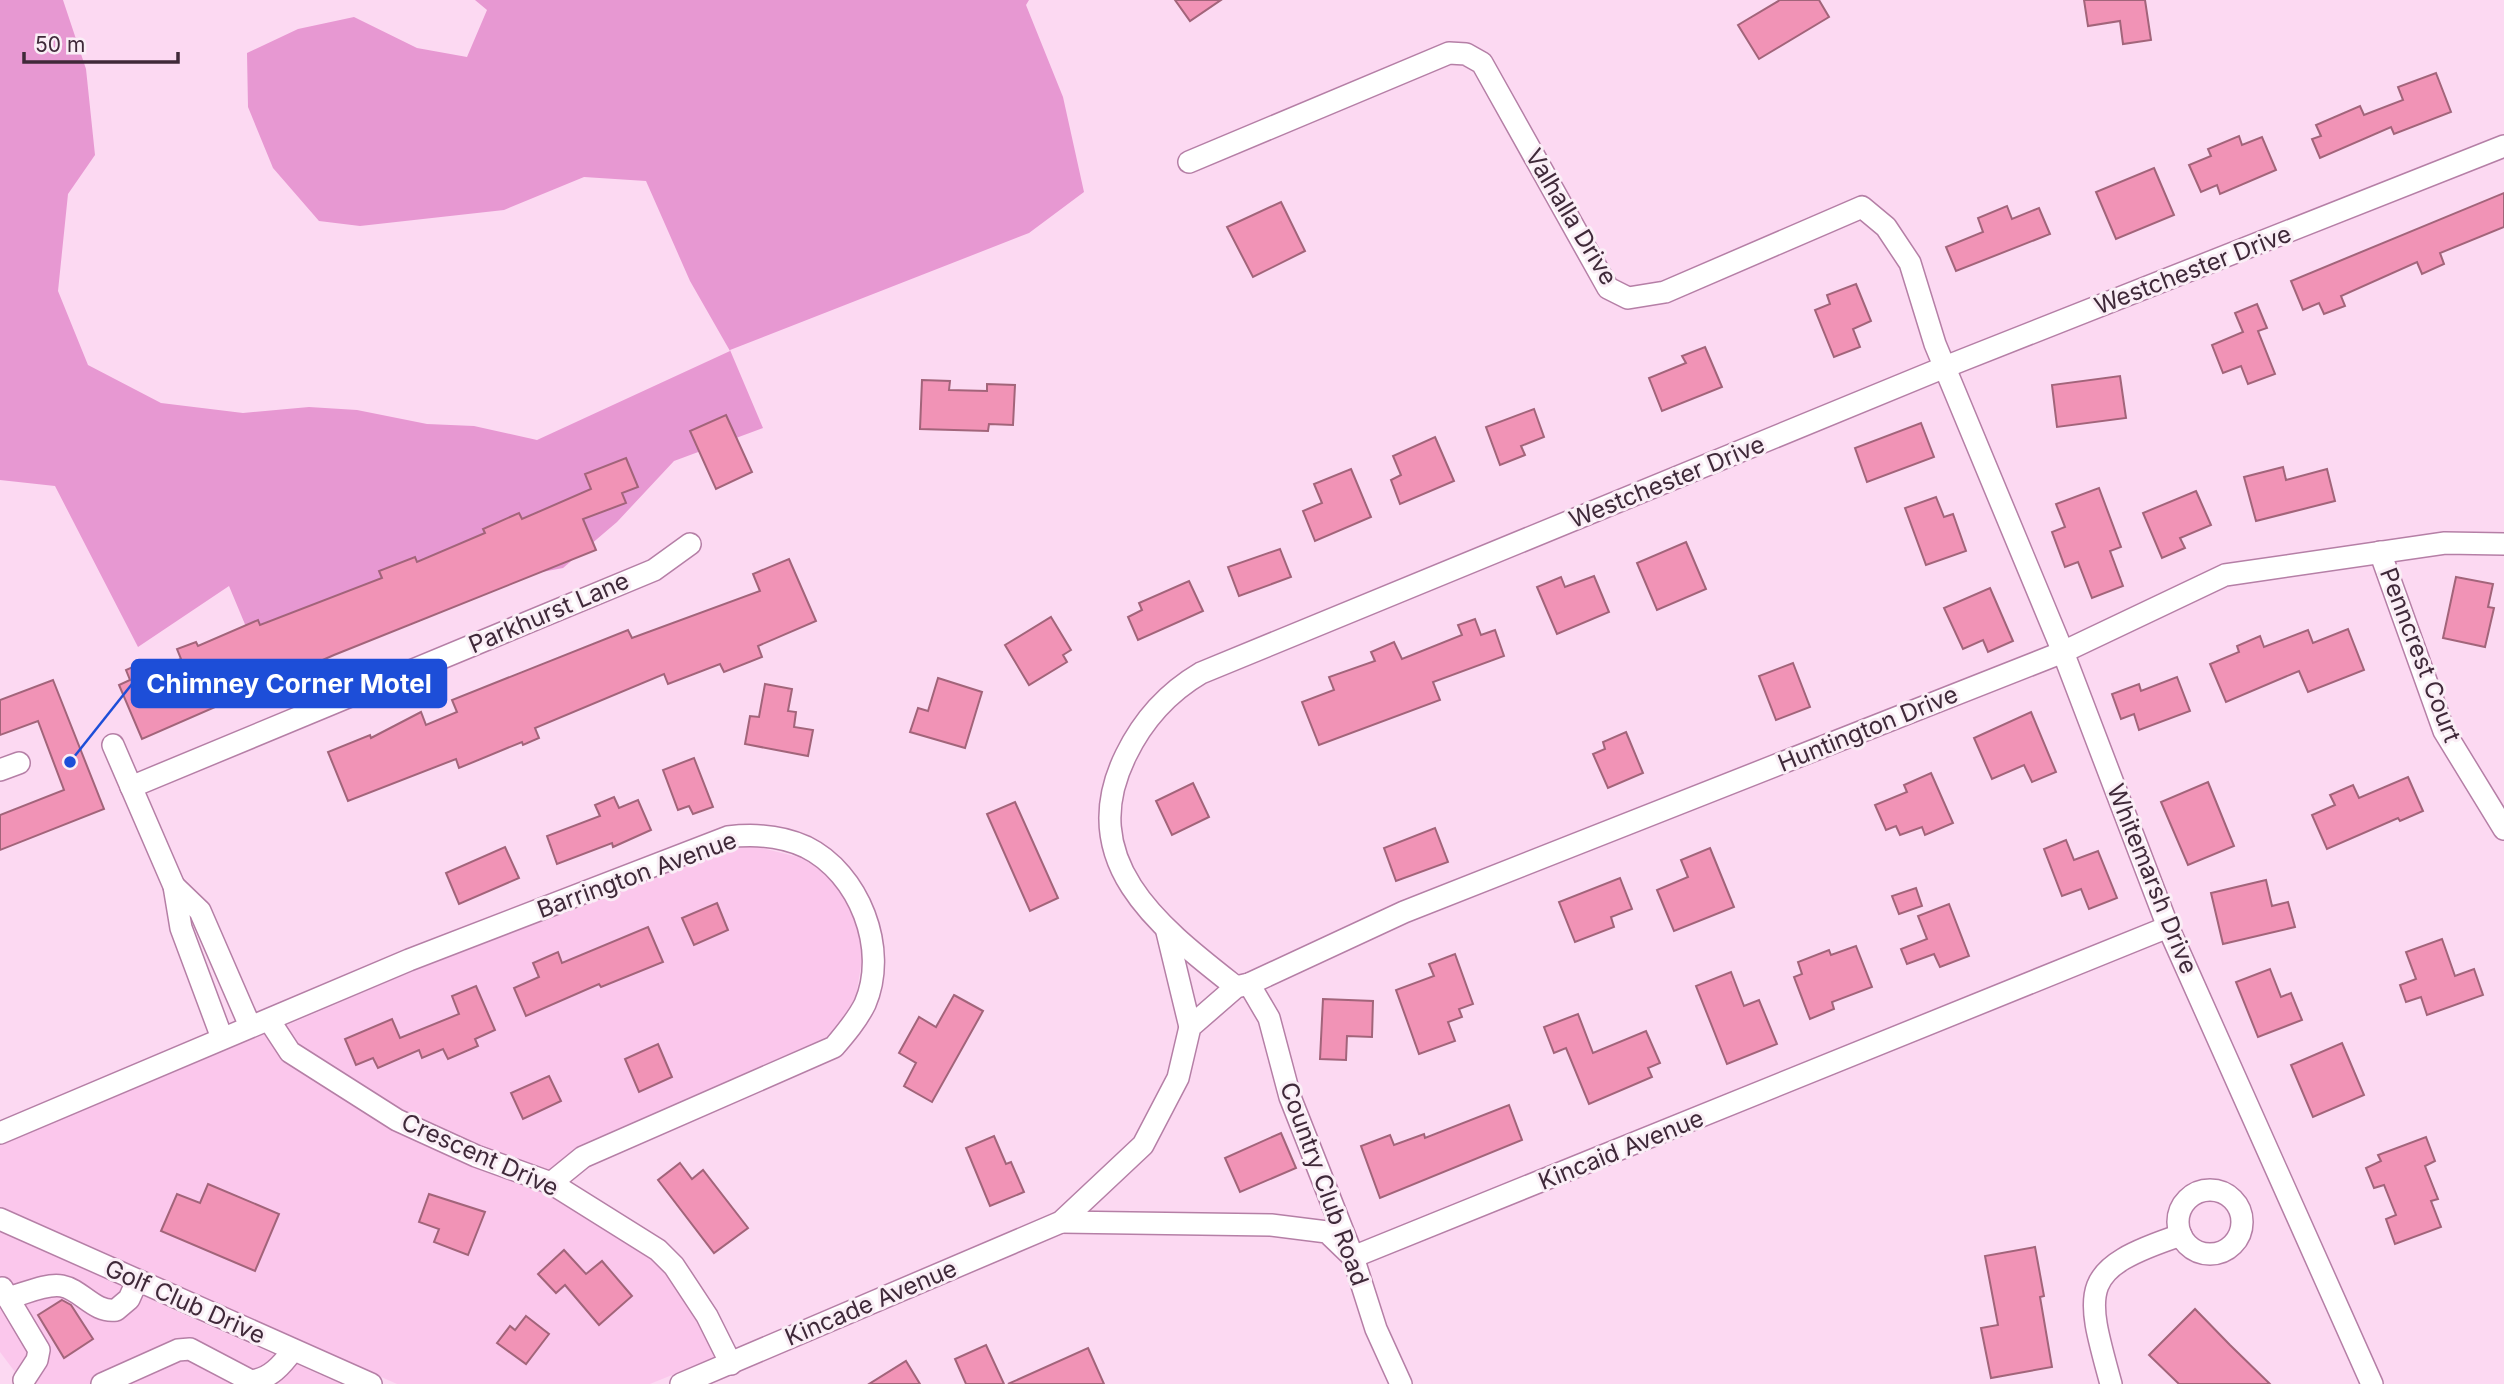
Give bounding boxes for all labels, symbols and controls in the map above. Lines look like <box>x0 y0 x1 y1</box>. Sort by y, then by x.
scale bar <box>24 21 178 65</box>
text: 50 m <box>35 32 85 57</box>
street label: Valhalla Drive <box>1519 143 1623 290</box>
street label: Westchester Drive <box>2090 219 2295 320</box>
street label: Westchester Drive <box>1565 429 1769 534</box>
street label: Penncrest Court <box>2374 563 2467 746</box>
street label: Parkhurst Lane <box>464 566 633 659</box>
callout: Chimney Corner Motel <box>132 660 446 707</box>
text: Chimney Corner Motel <box>146 668 432 699</box>
street label: Huntington Drive <box>1774 679 1962 778</box>
street label: Whitemarsh Drive <box>2101 780 2204 978</box>
street label: Barrington Avenue <box>533 825 740 924</box>
street label: Country Club Road <box>1274 1078 1375 1290</box>
street label: Kincaid Avenue <box>1534 1103 1708 1196</box>
street label: Crescent Drive <box>397 1107 563 1202</box>
street label: Golf Club Drive <box>101 1253 270 1350</box>
street label: Kincade Avenue <box>781 1253 961 1352</box>

